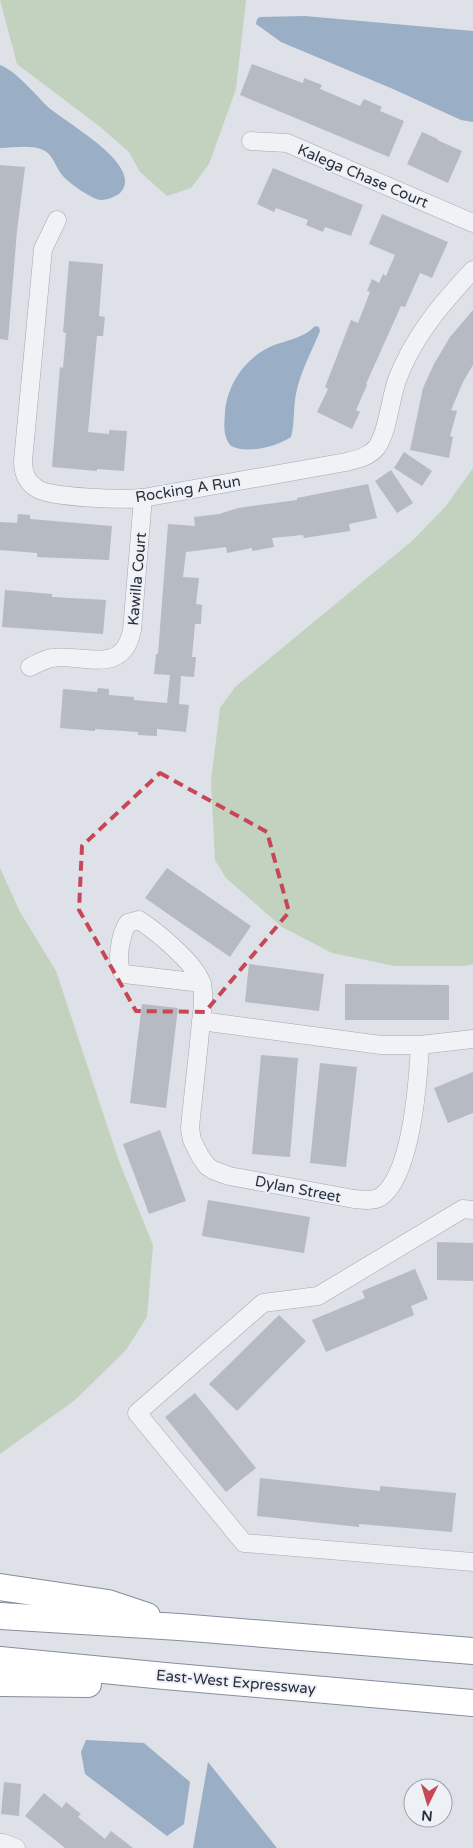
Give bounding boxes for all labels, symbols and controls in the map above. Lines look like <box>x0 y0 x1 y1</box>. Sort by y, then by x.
street label: Kalega Chase Court <box>295 140 431 212</box>
street label: Rocking A Run <box>134 472 242 506</box>
street label: Kawilla Court <box>124 531 150 626</box>
street label: Dylan Street <box>253 1172 343 1206</box>
street label: East-West Expressway <box>155 1666 317 1698</box>
north arrow <box>403 1778 453 1828</box>
text: N <box>421 1806 433 1824</box>

